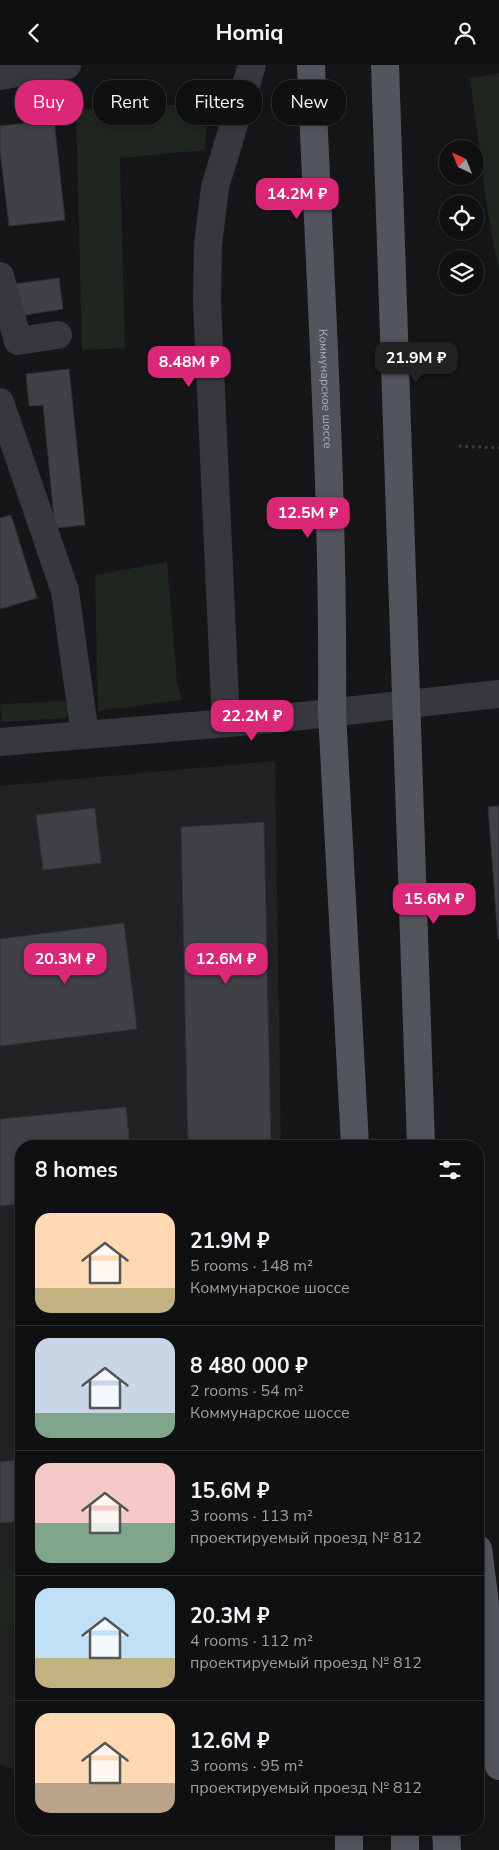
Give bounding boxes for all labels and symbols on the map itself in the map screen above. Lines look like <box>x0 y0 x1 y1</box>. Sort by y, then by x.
north arrow <box>439 140 484 185</box>
pin: 14.2M ₽ <box>251 177 343 220</box>
street label: Коммунарское шоссе <box>315 328 336 449</box>
pin: 21.9M ₽ <box>370 341 462 384</box>
pin: 8.48M ₽ <box>143 345 235 388</box>
pin: 12.5M ₽ <box>262 497 354 539</box>
pin: 22.2M ₽ <box>206 699 298 742</box>
pin: 15.6M ₽ <box>388 883 480 925</box>
pin: 20.3M ₽ <box>19 943 111 985</box>
pin: 12.6M ₽ <box>180 943 272 985</box>

